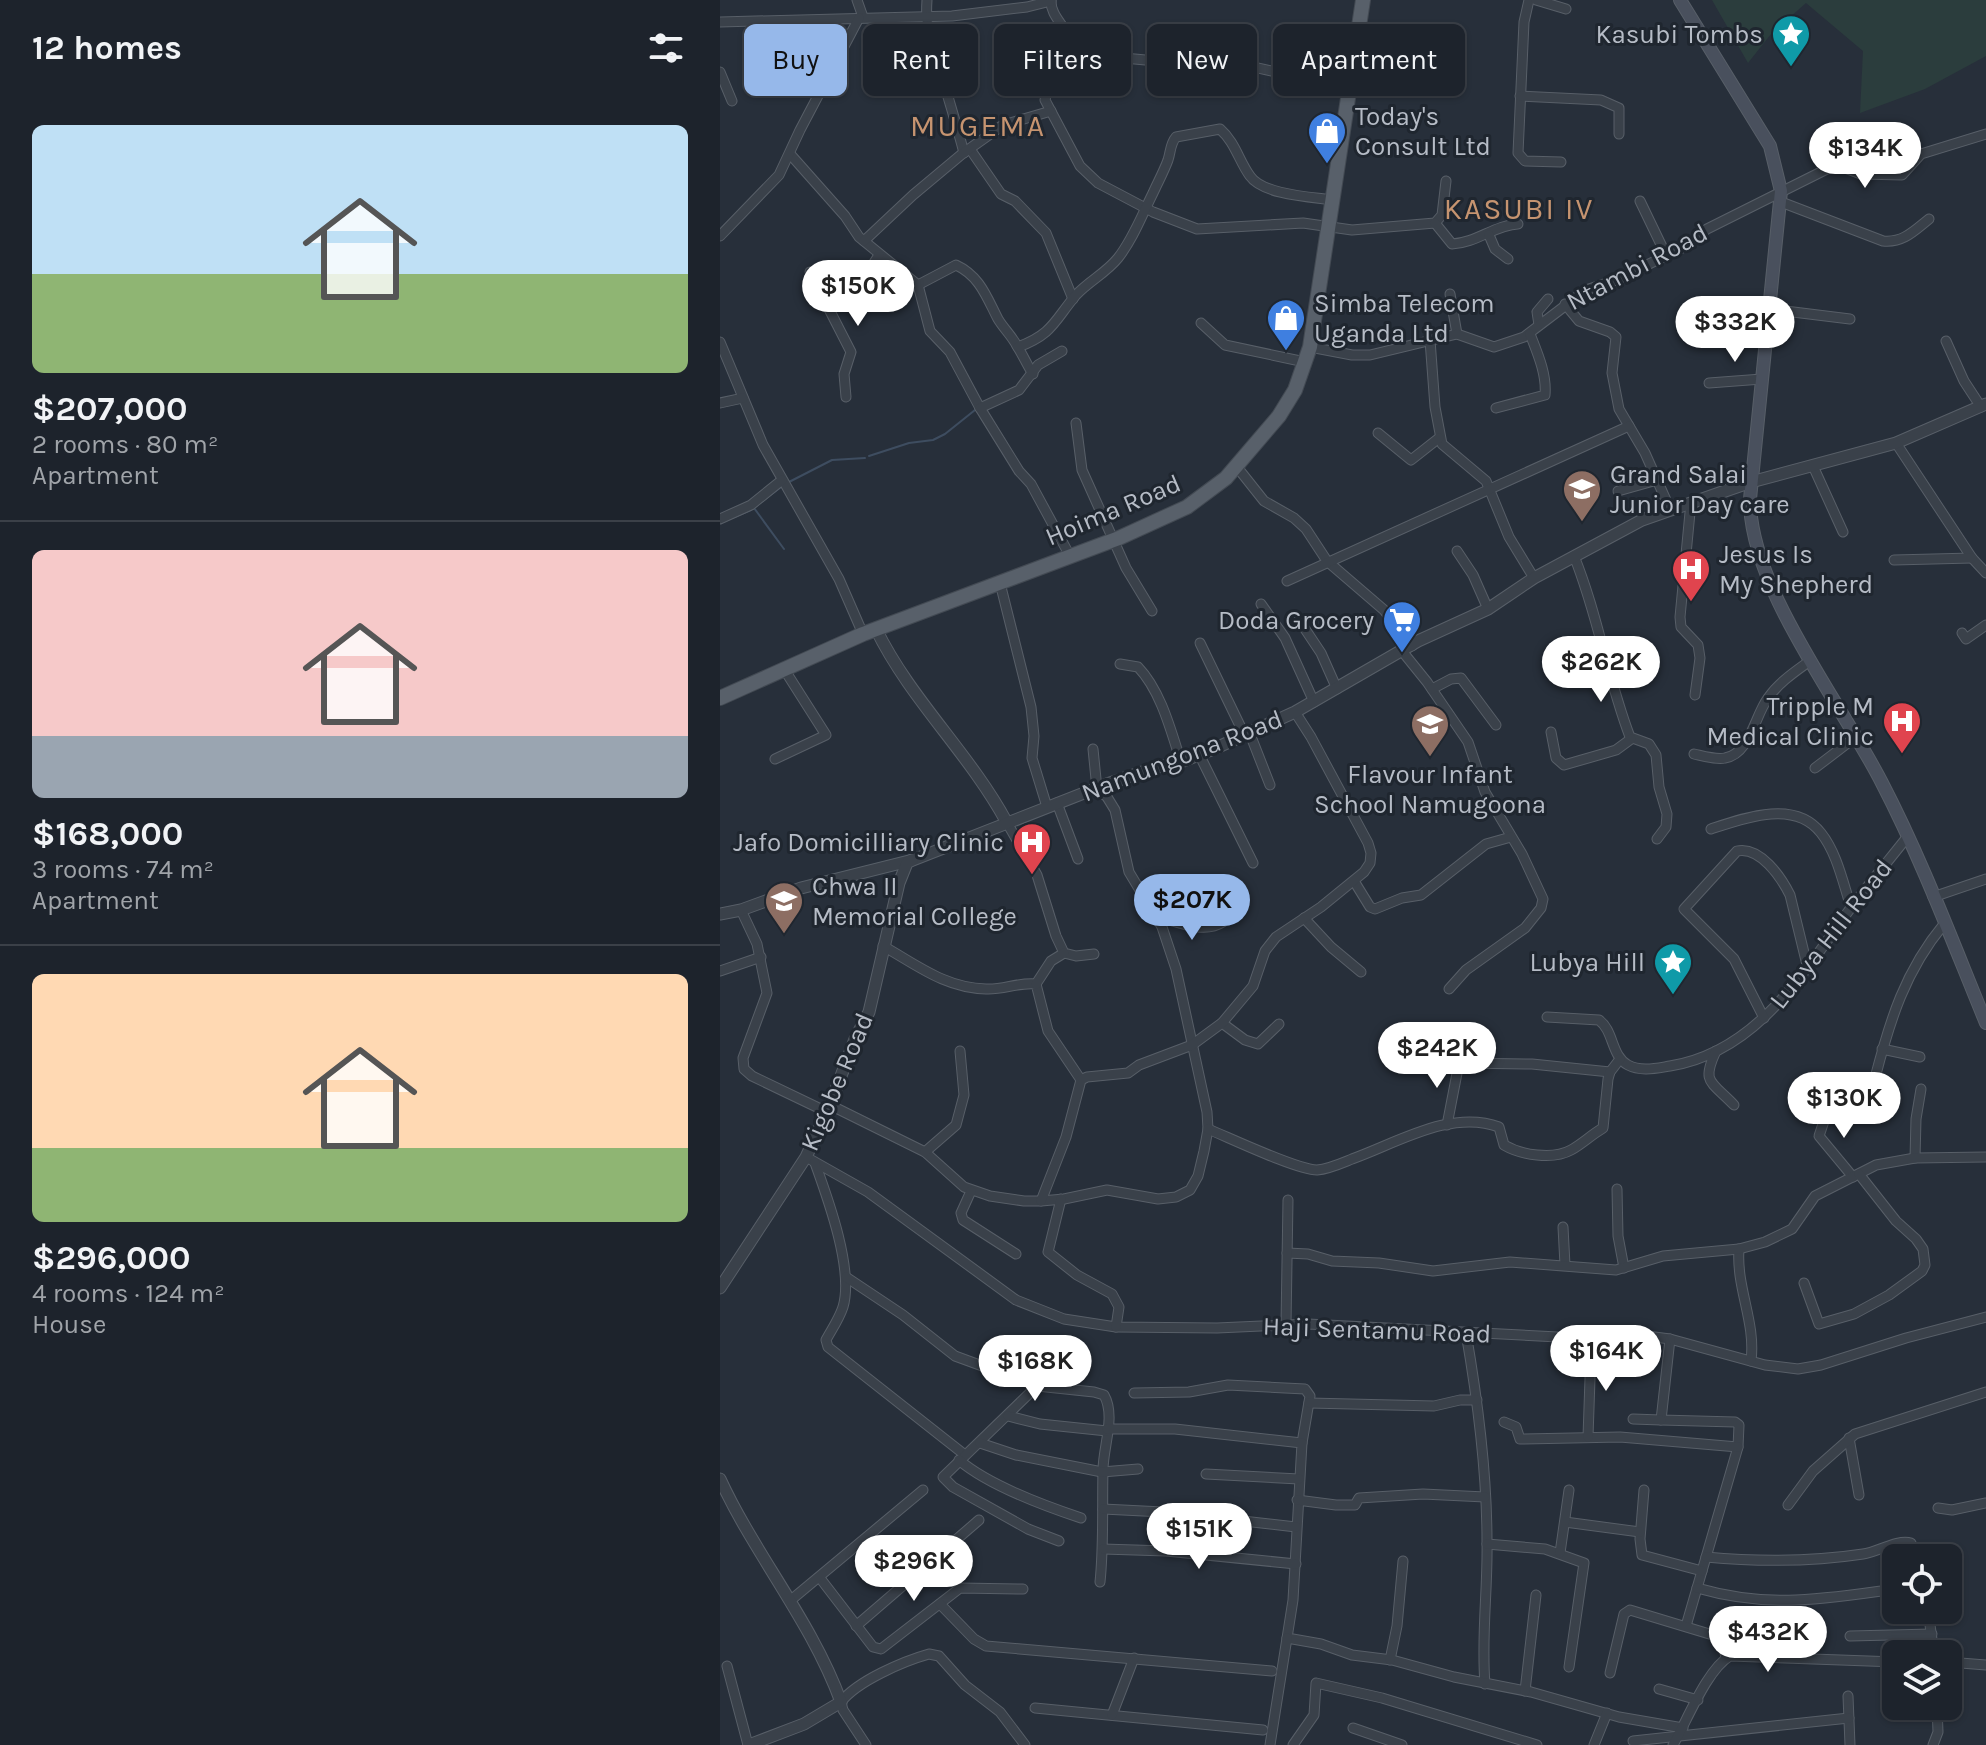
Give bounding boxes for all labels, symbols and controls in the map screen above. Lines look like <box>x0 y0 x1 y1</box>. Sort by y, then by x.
place icon: Kasubi Tombs <box>1770 13 1812 68</box>
place label: Kasubi Tombs <box>1596 19 1763 50</box>
chip: Buy <box>744 24 847 96</box>
chip: Rent <box>863 24 978 96</box>
chip: Filters <box>994 24 1131 96</box>
chip: New <box>1147 24 1257 96</box>
chip: Apartment <box>1273 24 1465 96</box>
icon: filters <box>644 26 688 70</box>
text: 12 homes <box>32 28 182 68</box>
place label: Today's Consult Ltd <box>1355 101 1491 162</box>
district label: MUGEMA <box>910 108 1046 144</box>
shop icon: Today's Consult Ltd <box>1306 110 1348 165</box>
pin: $134K <box>1809 122 1921 190</box>
text: $134K <box>1827 132 1903 163</box>
icon: home <box>288 177 432 321</box>
district label: KASUBI IV <box>1444 191 1594 227</box>
street label: Ntambi Road <box>1561 217 1713 317</box>
pin: $150K <box>802 260 914 328</box>
text: $150K <box>820 270 896 301</box>
place label: Simba Telecom Uganda Ltd <box>1314 288 1495 349</box>
pin: $332K <box>1679 296 1791 364</box>
shop icon: Simba Telecom Uganda Ltd <box>1265 297 1307 352</box>
text: $332K <box>1694 306 1777 337</box>
text: $207,000 <box>32 389 188 429</box>
text: 2 rooms · 80 m² <box>32 429 218 460</box>
place label: Grand Salai Junior Day care <box>1610 459 1790 520</box>
text: Apartment <box>32 460 159 491</box>
street label: Hoima Road <box>1041 468 1185 552</box>
school or university icon: Grand Salai Junior Day care <box>1561 468 1603 523</box>
place label: Jesus Is My Shepherd <box>1719 539 1873 600</box>
hospital icon: Jesus Is My Shepherd <box>1670 548 1712 603</box>
supermarket icon: Doda Grocery <box>1381 599 1423 654</box>
icon: home <box>288 602 432 746</box>
place label: Doda Grocery <box>1218 605 1374 636</box>
pin: $262K <box>1545 636 1657 704</box>
text: $262K <box>1560 646 1642 677</box>
place label: Tripple M Medical Clinic <box>1706 691 1874 752</box>
hospital icon: Tripple M Medical Clinic <box>1881 700 1923 755</box>
street label: Namungona Road <box>1077 703 1287 809</box>
school or university icon: Flavour Infant School Namugoona <box>1409 703 1451 758</box>
place label: Flavour Infant School Namugoona <box>1314 759 1546 820</box>
text: $168,000 <box>32 814 183 854</box>
hospital icon: Jafo Domicilliary Clinic <box>1011 821 1053 876</box>
place label: Jafo Domicilliary Clinic <box>733 827 1004 858</box>
street label: Lubya Hill Road <box>1763 853 1899 1015</box>
text: 3 rooms · 74 m² <box>32 854 214 885</box>
place label: Chwa II Memorial College <box>812 871 1017 932</box>
pin: $207K <box>1136 874 1248 942</box>
school or university icon: Chwa II Memorial College <box>763 880 805 935</box>
text: $207K <box>1152 884 1232 915</box>
text: Apartment <box>32 885 159 916</box>
place icon: Lubya Hill <box>1652 941 1694 996</box>
place label: Lubya Hill <box>1529 947 1645 978</box>
street label: Kigobe Road <box>794 1008 880 1156</box>
pin: $242K <box>1381 1022 1493 1090</box>
icon: home <box>288 1026 432 1170</box>
text: $242K <box>1396 1032 1478 1063</box>
pin: $130K <box>1788 1072 1900 1140</box>
text: $130K <box>1806 1082 1882 1113</box>
text: $296,000 <box>32 1238 191 1278</box>
text: 4 rooms · 124 m² <box>32 1278 225 1309</box>
text: House <box>32 1309 106 1340</box>
street label: Haji Sentamu Road <box>1262 1311 1492 1349</box>
pin: $164K <box>1550 1325 1662 1393</box>
pin: $168K <box>979 1335 1091 1403</box>
text: $164K <box>1568 1335 1644 1366</box>
text: $168K <box>997 1345 1073 1376</box>
pin: $151K <box>1143 1503 1255 1571</box>
text: $151K <box>1165 1513 1233 1544</box>
pin: $296K <box>858 1535 970 1603</box>
map controls <box>1882 1544 1962 1720</box>
button: locate <box>1882 1544 1962 1624</box>
text: $296K <box>873 1545 955 1576</box>
pin: $432K <box>1712 1606 1824 1674</box>
text: $432K <box>1727 1616 1809 1647</box>
button: layers <box>1882 1640 1962 1720</box>

